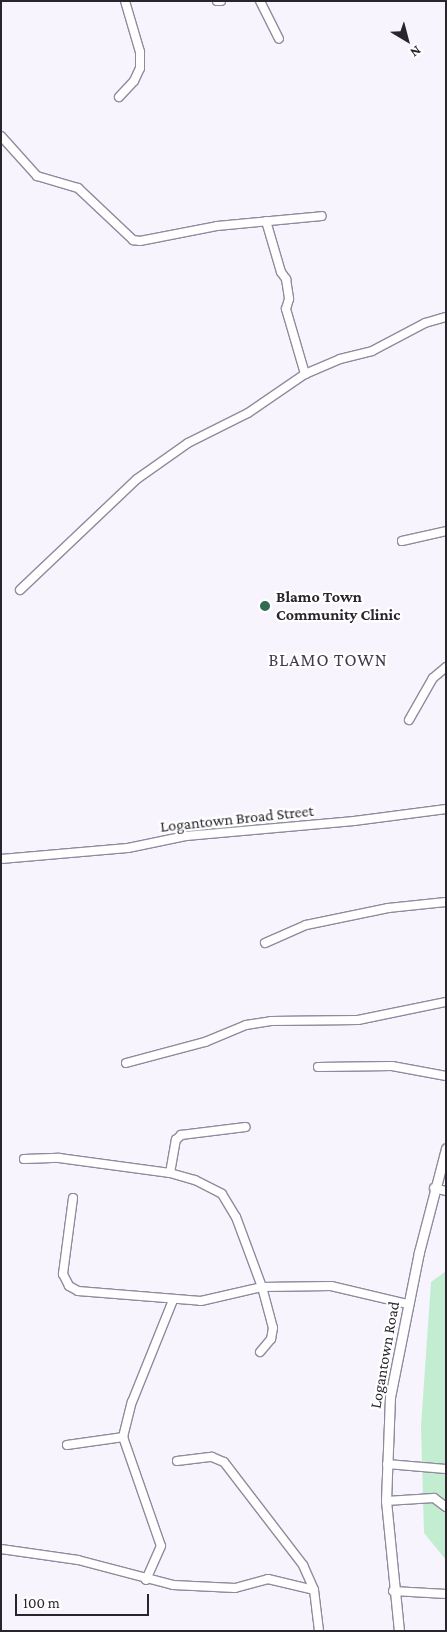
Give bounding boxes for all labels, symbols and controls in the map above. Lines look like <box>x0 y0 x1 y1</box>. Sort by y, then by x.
north arrow <box>382 15 432 65</box>
text: N <box>407 43 425 61</box>
place label: Blamo Town Community Clinic <box>276 587 400 625</box>
marker: Blamo Town Community Clinic <box>258 599 272 613</box>
district label: BLAMO TOWN <box>267 649 389 671</box>
street label: Logantown Broad Street <box>159 801 315 837</box>
street label: Logantown Road <box>366 1300 404 1410</box>
scale bar <box>18 1584 151 1616</box>
text: 100 m <box>23 1595 60 1611</box>

